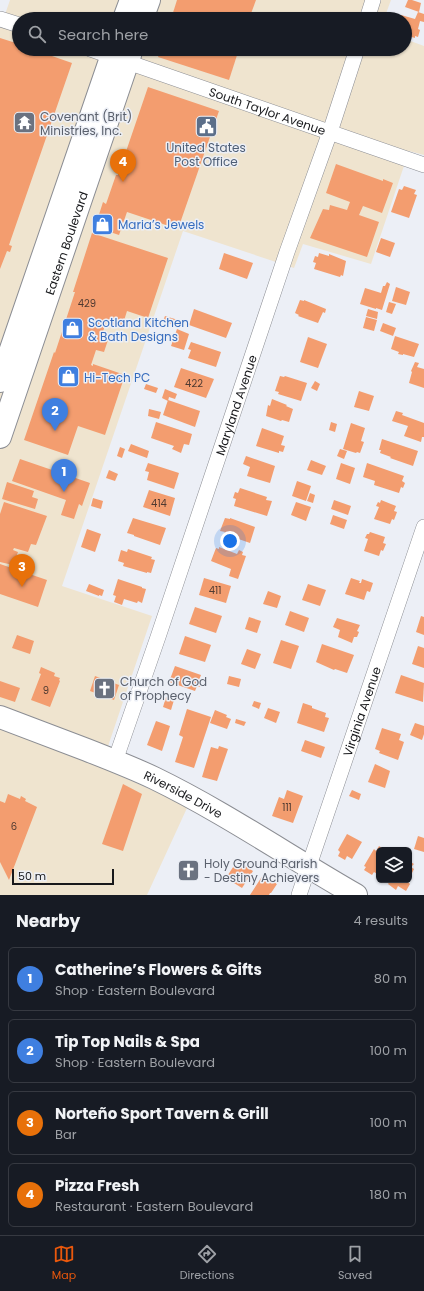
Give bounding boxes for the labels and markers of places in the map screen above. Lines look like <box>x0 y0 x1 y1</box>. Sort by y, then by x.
place label: Covenant (Brit) Ministries, Inc. <box>40 108 132 139</box>
temple icon: Covenant (Brit) Ministries, Inc. <box>12 110 38 136</box>
public building icon: United States Post Office <box>193 113 219 139</box>
place label: United States Post Office <box>166 139 246 170</box>
pin: 4 <box>110 149 136 182</box>
shop icon: Maria’s Jewels <box>90 211 116 237</box>
place label: Maria’s Jewels <box>118 216 204 233</box>
place label: Scotland Kitchen & Bath Designs <box>88 314 189 345</box>
shop icon: Scotland Kitchen & Bath Designs <box>59 316 85 342</box>
shop icon: Hi-Tech PC <box>56 364 82 390</box>
place label: Hi-Tech PC <box>84 369 150 386</box>
pin: 2 <box>42 398 68 431</box>
pin: 1 <box>51 459 77 492</box>
pin: 3 <box>9 554 35 587</box>
place label: Church of God of Prophecy <box>120 673 207 704</box>
church icon: Church of God of Prophecy <box>92 675 118 701</box>
place label: Holy Ground Parish - Destiny Achievers <box>204 855 319 886</box>
church icon: Holy Ground Parish - Destiny Achievers <box>176 857 202 883</box>

